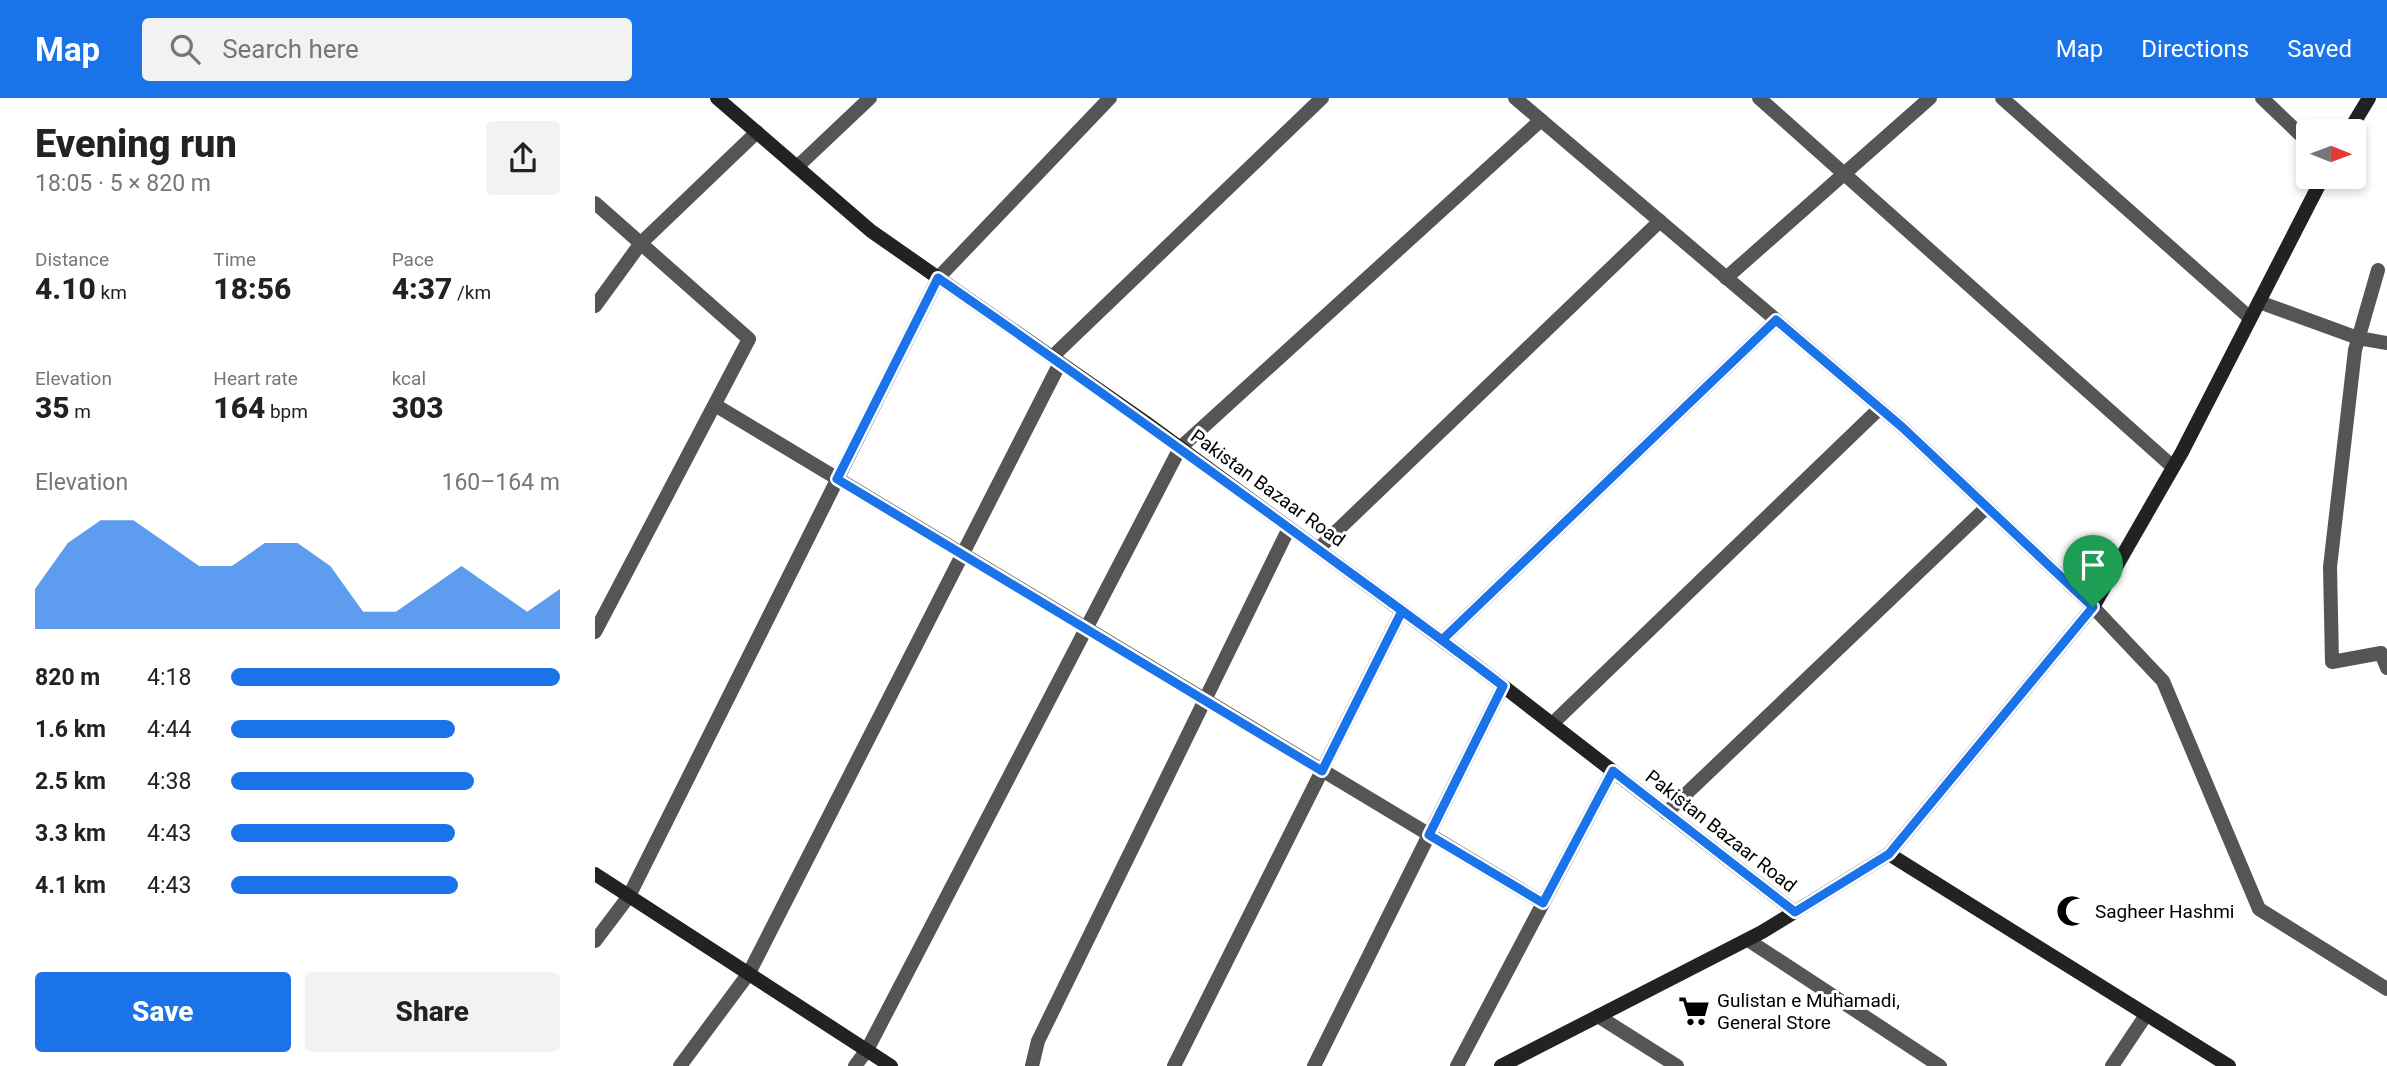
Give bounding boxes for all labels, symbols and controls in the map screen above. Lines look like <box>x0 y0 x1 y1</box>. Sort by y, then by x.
search box <box>142 18 632 81</box>
text: Map <box>35 30 100 69</box>
icon: search <box>166 30 204 68</box>
text: Search here <box>222 34 359 64</box>
text: Map <box>2056 35 2103 63</box>
text: Directions <box>2141 35 2249 63</box>
text: Saved <box>2287 35 2352 63</box>
north arrow <box>2296 119 2366 189</box>
map controls <box>2296 119 2366 189</box>
button: share <box>486 121 560 195</box>
text: Evening run <box>35 122 237 166</box>
text: 18:05 · 5 × 820 m <box>35 170 211 197</box>
text: Distance <box>35 248 109 271</box>
text: Time <box>213 248 256 271</box>
text: Pace <box>392 248 434 271</box>
text: 4.10 <box>35 271 96 306</box>
text: 18:56 <box>213 271 291 306</box>
text: 4:37 <box>392 271 452 306</box>
text: km <box>96 281 127 304</box>
text: /km <box>452 281 491 304</box>
text: Elevation <box>35 367 112 390</box>
text: Heart rate <box>213 367 298 390</box>
text: kcal <box>392 367 426 390</box>
text: 35 <box>35 390 70 425</box>
text: 164 <box>213 390 265 425</box>
text: 303 <box>392 390 444 425</box>
text: m <box>70 400 91 423</box>
text: bpm <box>265 400 308 423</box>
street label: Pakistan Bazaar Road <box>1186 424 1350 552</box>
text: Elevation <box>35 469 128 496</box>
text: 160–164 m <box>441 469 560 496</box>
pin <box>2063 535 2123 607</box>
icon: arrive <box>2074 546 2112 584</box>
text: 820 m <box>35 664 100 691</box>
text: 4:18 <box>147 664 191 691</box>
text: 1.6 km <box>35 716 106 743</box>
text: 4:44 <box>147 716 191 743</box>
street label: Pakistan Bazaar Road <box>1641 765 1801 897</box>
text: 2.5 km <box>35 768 106 795</box>
text: 4:38 <box>147 768 191 795</box>
text: 3.3 km <box>35 820 106 847</box>
text: 4:43 <box>147 820 191 847</box>
text: 4.1 km <box>35 872 106 899</box>
text: 4:43 <box>147 872 191 899</box>
mosque icon: Sagheer Hashmi <box>2055 894 2089 928</box>
place label: Sagheer Hashmi <box>2095 900 2235 923</box>
button: Save <box>35 972 291 1052</box>
button: Share <box>305 972 560 1052</box>
place label: Gulistan e Muhamadi, General Store <box>1717 989 1900 1034</box>
supermarket icon: Gulistan e Muhamadi, General Store <box>1677 994 1711 1028</box>

